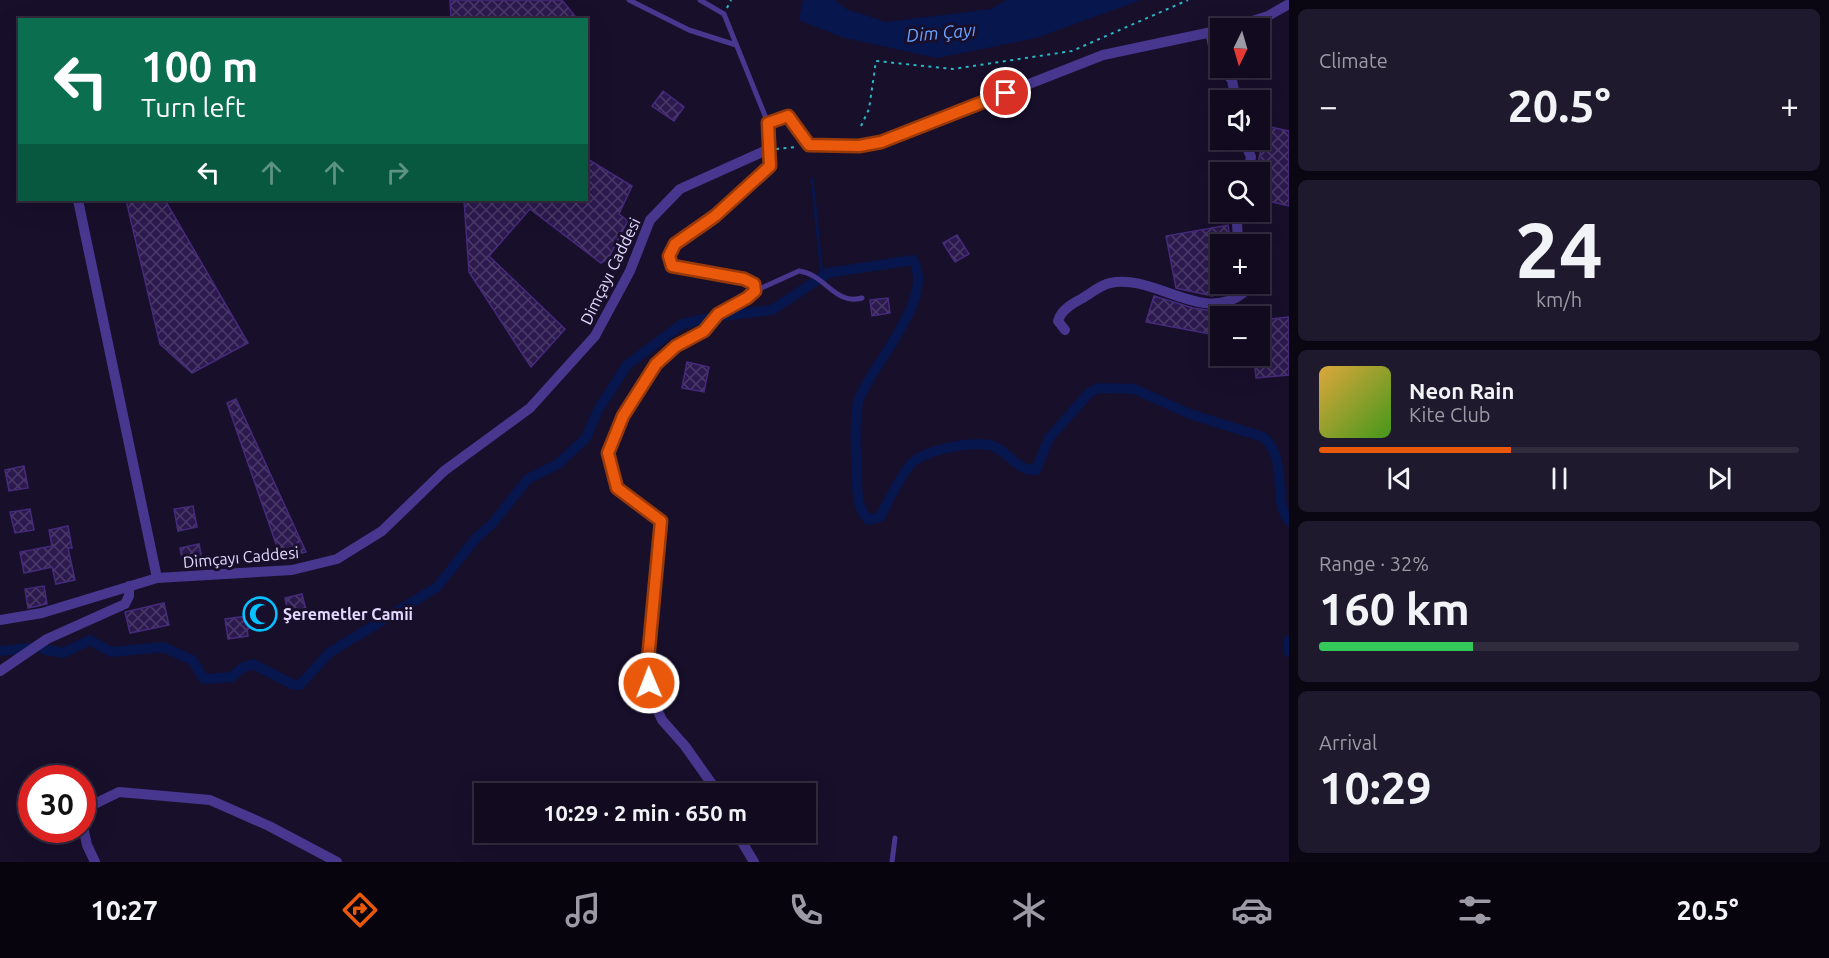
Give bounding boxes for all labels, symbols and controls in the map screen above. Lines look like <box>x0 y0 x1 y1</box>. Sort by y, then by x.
north arrow <box>1210 18 1270 78</box>
map controls <box>1210 18 1270 366</box>
water label: Dim Çayı <box>905 19 977 45</box>
icon: left <box>42 42 120 120</box>
text: 100 m <box>141 43 258 90</box>
text: Climate <box>1319 49 1388 72</box>
pin <box>980 67 1031 118</box>
icon: arrive <box>989 76 1022 109</box>
text: 20.5° <box>1507 80 1611 131</box>
text: − <box>1319 87 1338 124</box>
text: + <box>1780 87 1799 124</box>
button: sound <box>1210 90 1270 150</box>
text: Turn left <box>141 92 245 122</box>
icon: left <box>192 156 225 189</box>
icon: ahead <box>255 156 288 189</box>
icon: ahead <box>318 156 351 189</box>
icon: right <box>381 156 414 189</box>
button: search <box>1210 162 1270 222</box>
text: 24 <box>1515 205 1603 293</box>
street label: Dimçayı Caddesi <box>576 215 644 327</box>
button: + <box>1210 234 1270 294</box>
text: km/h <box>1536 288 1582 311</box>
button: − <box>1210 306 1270 366</box>
text: Neon Rain <box>1409 378 1514 403</box>
text: Kite Club <box>1409 403 1491 426</box>
icon: previous <box>1383 462 1416 495</box>
icon: pause <box>1543 462 1576 495</box>
icon: next <box>1703 462 1736 495</box>
street label: Dimçayı Caddesi <box>182 543 300 571</box>
text: Range · 32% <box>1319 552 1429 575</box>
text: 160 km <box>1319 583 1470 634</box>
mosque icon: Şeremetler Camii <box>242 596 278 632</box>
place label: Şeremetler Camii <box>283 605 413 624</box>
position arrow <box>617 651 681 715</box>
text: Arrival <box>1319 731 1377 754</box>
text: 10:29 <box>1319 762 1432 813</box>
speed limit sign: 30 <box>18 765 96 843</box>
text: 10:29 · 2 min · 650 m <box>543 800 747 825</box>
icon: directions <box>339 889 381 931</box>
icon: music <box>562 889 604 931</box>
icon: phone <box>785 889 827 931</box>
icon: climate <box>1008 889 1050 931</box>
icon: car <box>1231 889 1273 931</box>
icon: filters <box>1454 889 1496 931</box>
text: 10:27 <box>90 895 158 925</box>
text: 20.5° <box>1677 895 1738 925</box>

